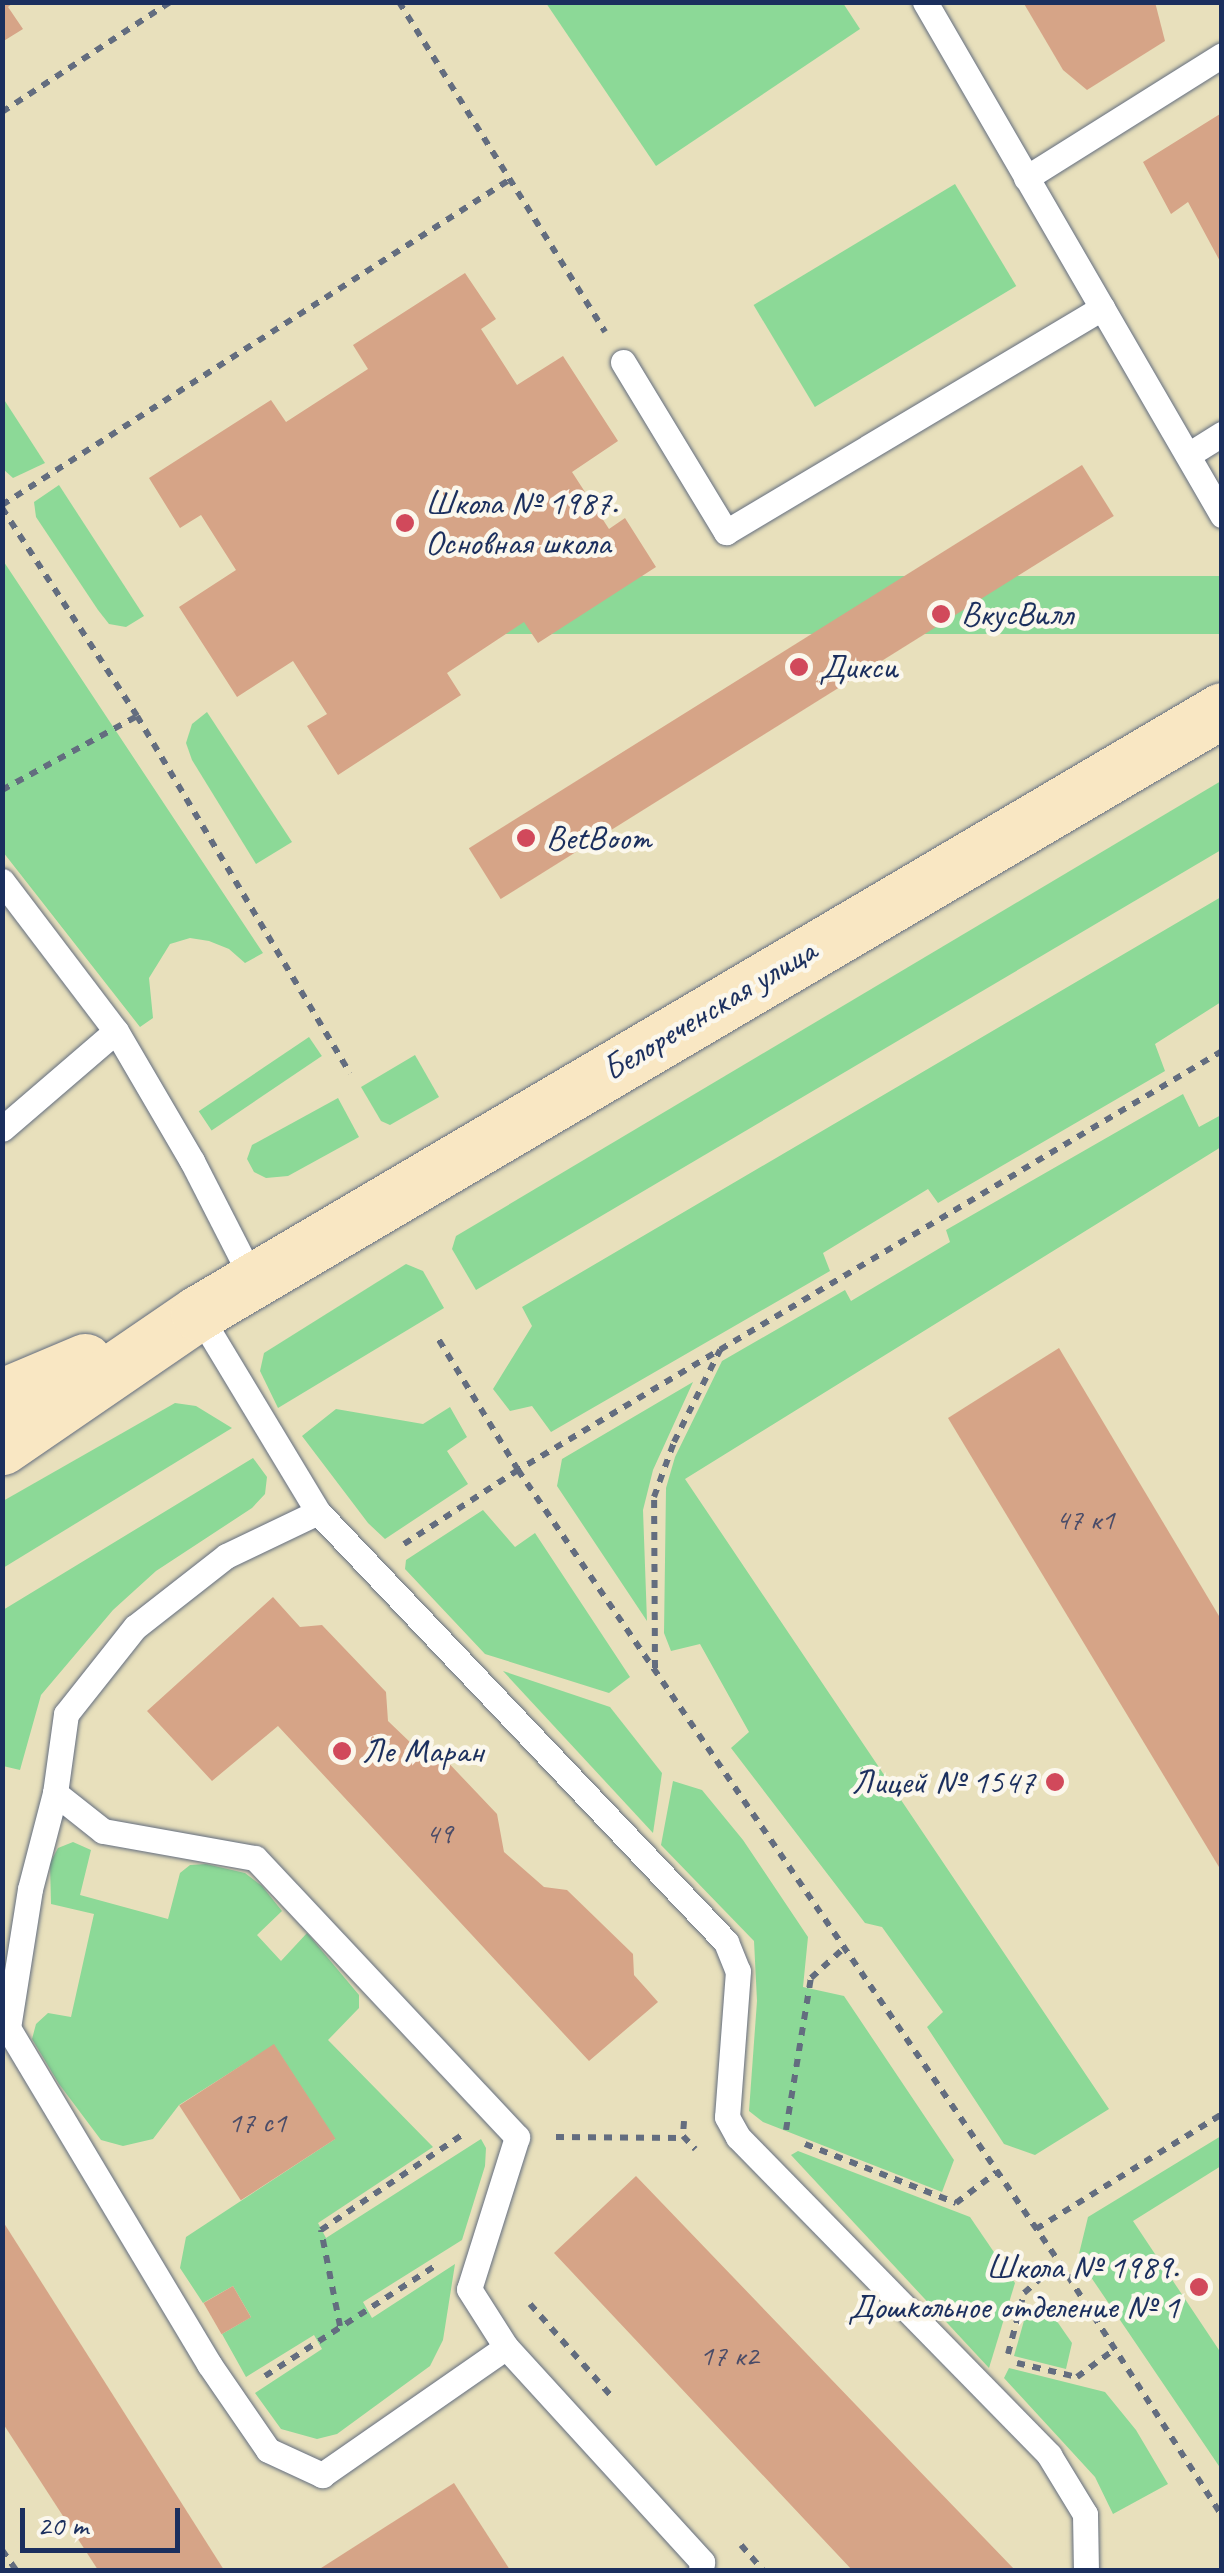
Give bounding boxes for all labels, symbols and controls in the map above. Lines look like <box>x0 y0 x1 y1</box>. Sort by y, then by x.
place label: Школа № 1987. Основная школа <box>425 482 618 564</box>
marker: Школа № 1987. Основная школа <box>394 512 416 534</box>
place label: ВкусВилл <box>961 593 1073 635</box>
marker: ВкусВилл <box>930 603 952 625</box>
place label: Дикси <box>819 646 897 688</box>
marker: Дикси <box>788 656 810 678</box>
place label: BetBoom <box>546 817 651 859</box>
marker: BetBoom <box>515 827 537 849</box>
street label: Белореченская улица <box>595 930 823 1090</box>
house number: 47 к1 <box>1056 1501 1114 1537</box>
place label: Ле Маран <box>362 1730 484 1772</box>
marker: Ле Маран <box>331 1740 353 1762</box>
place label: Лицей № 1547 <box>852 1761 1035 1803</box>
marker: Лицей № 1547 <box>1044 1771 1066 1793</box>
house number: 49 <box>426 1815 452 1851</box>
house number: 17 с1 <box>228 2104 286 2140</box>
place label: Школа № 1989. Дошкольное отделение № 1 <box>852 2246 1179 2328</box>
marker: Школа № 1989. Дошкольное отделение № 1 <box>1188 2276 1210 2298</box>
house number: 17 к2 <box>700 2337 758 2373</box>
scale bar <box>25 2488 185 2550</box>
text: 20 m <box>37 2506 88 2544</box>

